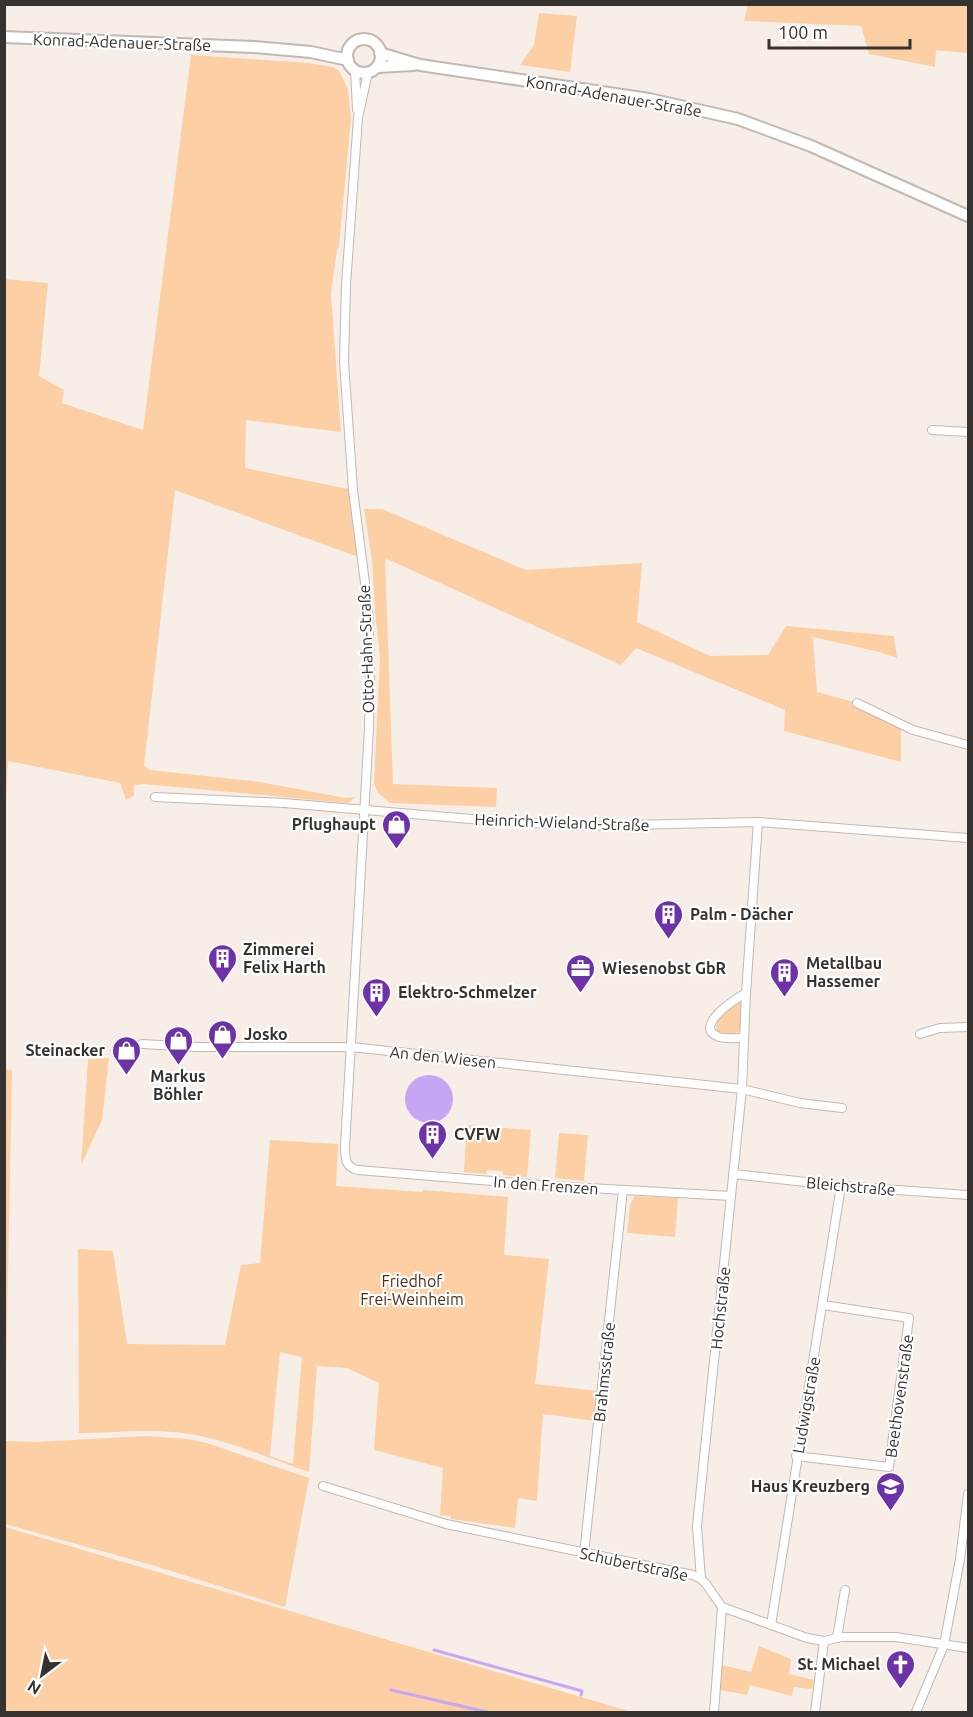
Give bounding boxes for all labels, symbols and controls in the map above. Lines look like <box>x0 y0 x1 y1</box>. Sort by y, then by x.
scale bar <box>769 12 910 50</box>
text: 100 m <box>778 22 828 42</box>
street label: Konrad-Adenauer-Straße <box>33 30 211 54</box>
street label: Konrad-Adenauer-Straße <box>525 72 703 120</box>
street label: Otto-Hahn-Straße <box>355 584 377 714</box>
shop icon: Pflughaupt <box>381 808 413 850</box>
street label: Heinrich-Wieland-Straße <box>474 810 650 834</box>
place label: Pflughaupt <box>292 815 376 833</box>
building icon: Palm - Dächer <box>653 898 685 940</box>
place label: Palm - Dächer <box>690 905 794 923</box>
place label: Zimmerei Felix Harth <box>243 940 326 976</box>
building icon: Zimmerei Felix Harth <box>206 942 238 984</box>
office icon: Wiesenobst GbR <box>565 952 597 994</box>
place label: Metallbau Hassemer <box>806 954 882 990</box>
building icon: Metallbau Hassemer <box>769 956 801 998</box>
place label: Wiesenobst GbR <box>602 959 727 977</box>
building icon: Elektro-Schmelzer <box>361 976 393 1018</box>
place label: Elektro-Schmelzer <box>398 983 537 1001</box>
shop icon: Josko <box>207 1018 239 1060</box>
shop icon: Markus Böhler <box>162 1024 194 1066</box>
place label: Josko <box>244 1025 288 1043</box>
shop icon: Steinacker <box>110 1034 142 1076</box>
place label: Steinacker <box>25 1041 105 1059</box>
street label: An den Wiesen <box>389 1042 497 1072</box>
place label: Markus Böhler <box>150 1067 206 1103</box>
building icon: CVFW <box>417 1118 449 1160</box>
place label: CVFW <box>454 1125 500 1143</box>
street label: In den Frenzen <box>493 1172 599 1198</box>
street label: Bleichstraße <box>806 1173 896 1199</box>
street label: Hochstraße <box>707 1266 733 1350</box>
park label: Friedhof Frei-Weinheim <box>360 1272 464 1308</box>
street label: Brahmsstraße <box>590 1321 618 1423</box>
street label: Beethovenstraße <box>881 1333 917 1459</box>
street label: Ludwigstraße <box>789 1355 823 1455</box>
school or university icon: Haus Kreuzberg <box>875 1470 907 1512</box>
place label: Haus Kreuzberg <box>751 1477 870 1495</box>
street label: Schubertstraße <box>578 1544 690 1584</box>
north arrow <box>12 1645 72 1705</box>
church icon: St. Michael <box>885 1648 917 1690</box>
place label: St. Michael <box>797 1655 880 1673</box>
text: N <box>24 1677 44 1699</box>

